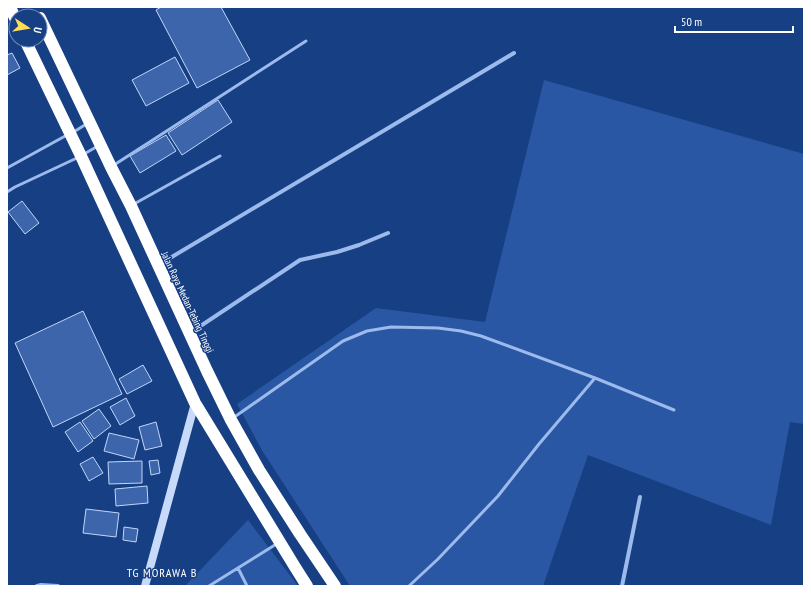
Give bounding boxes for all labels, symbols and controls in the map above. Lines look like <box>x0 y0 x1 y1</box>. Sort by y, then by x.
north arrow <box>8 8 48 48</box>
scale bar <box>675 8 793 34</box>
text: 50 m <box>681 14 702 29</box>
text: U <box>30 26 45 35</box>
street label: Jalan Raya Medan-Tebing Tinggi <box>158 249 217 355</box>
district label: TG MORAWA B <box>127 565 197 580</box>

